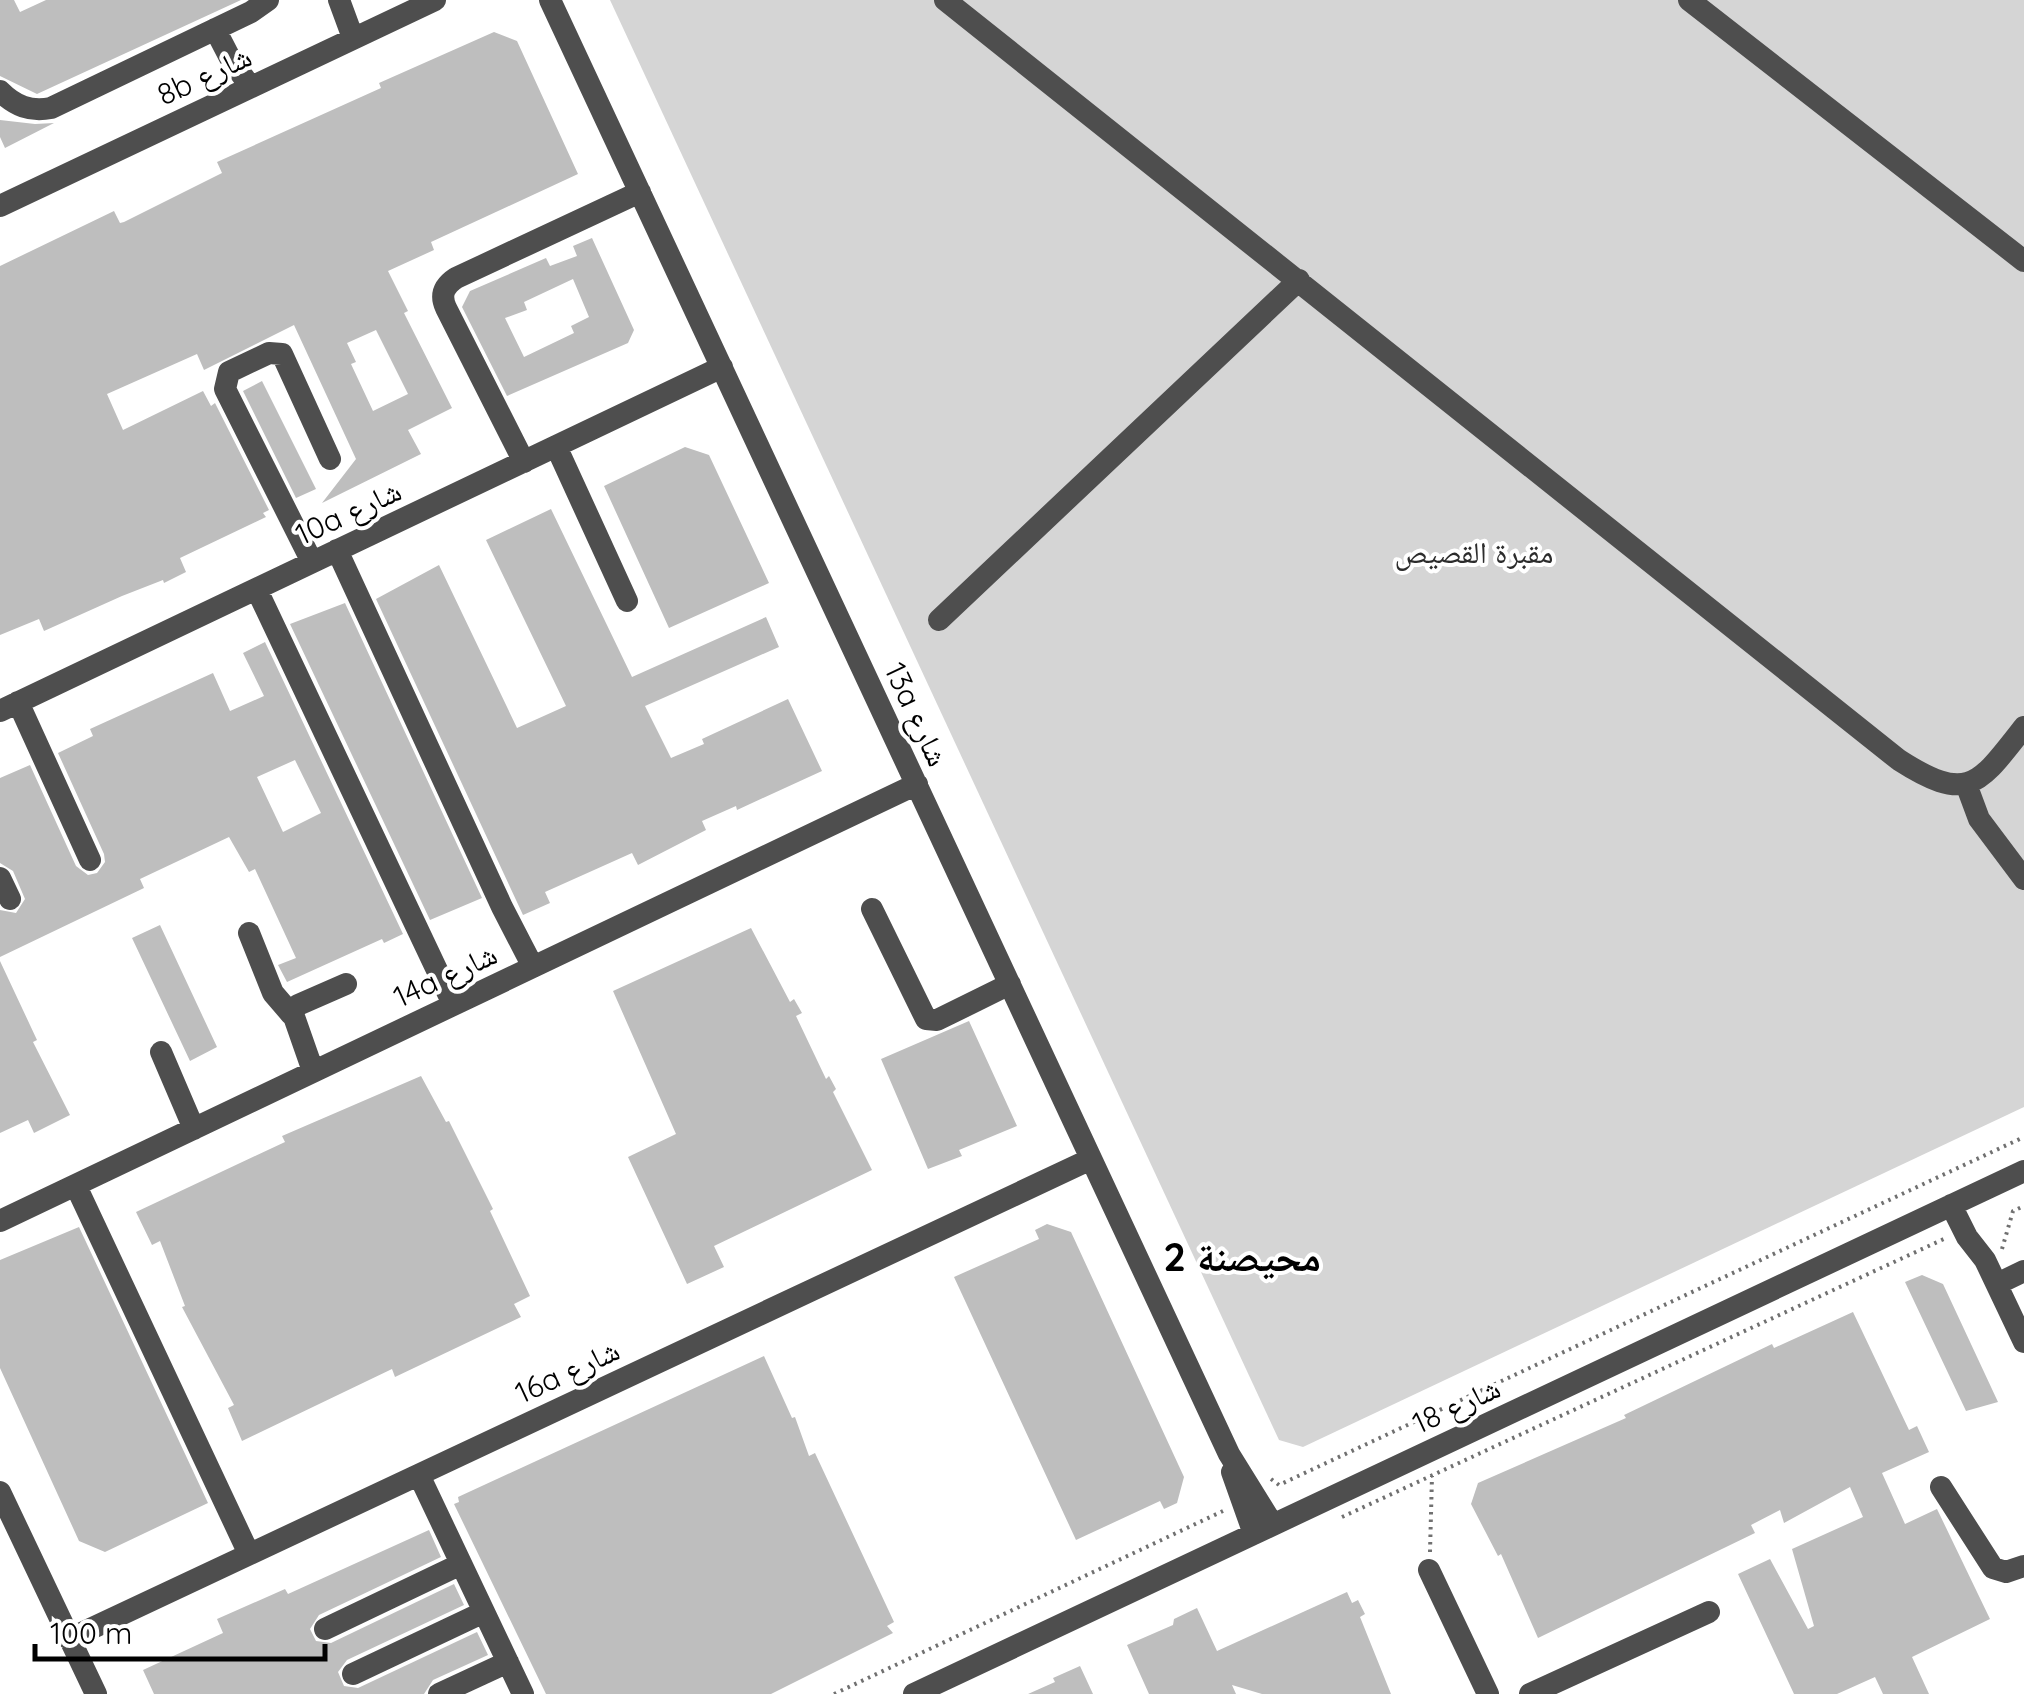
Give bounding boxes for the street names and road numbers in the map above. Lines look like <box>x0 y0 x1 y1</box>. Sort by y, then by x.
street label: 8b شارع <box>151 37 258 114</box>
street label: 10a شارع <box>289 471 407 554</box>
street label: 13a شارع <box>876 656 958 772</box>
street label: 14a شارع <box>387 935 503 1016</box>
street label: 16a شارع <box>509 1330 626 1413</box>
street label: شارع 18 <box>1406 1368 1506 1443</box>

